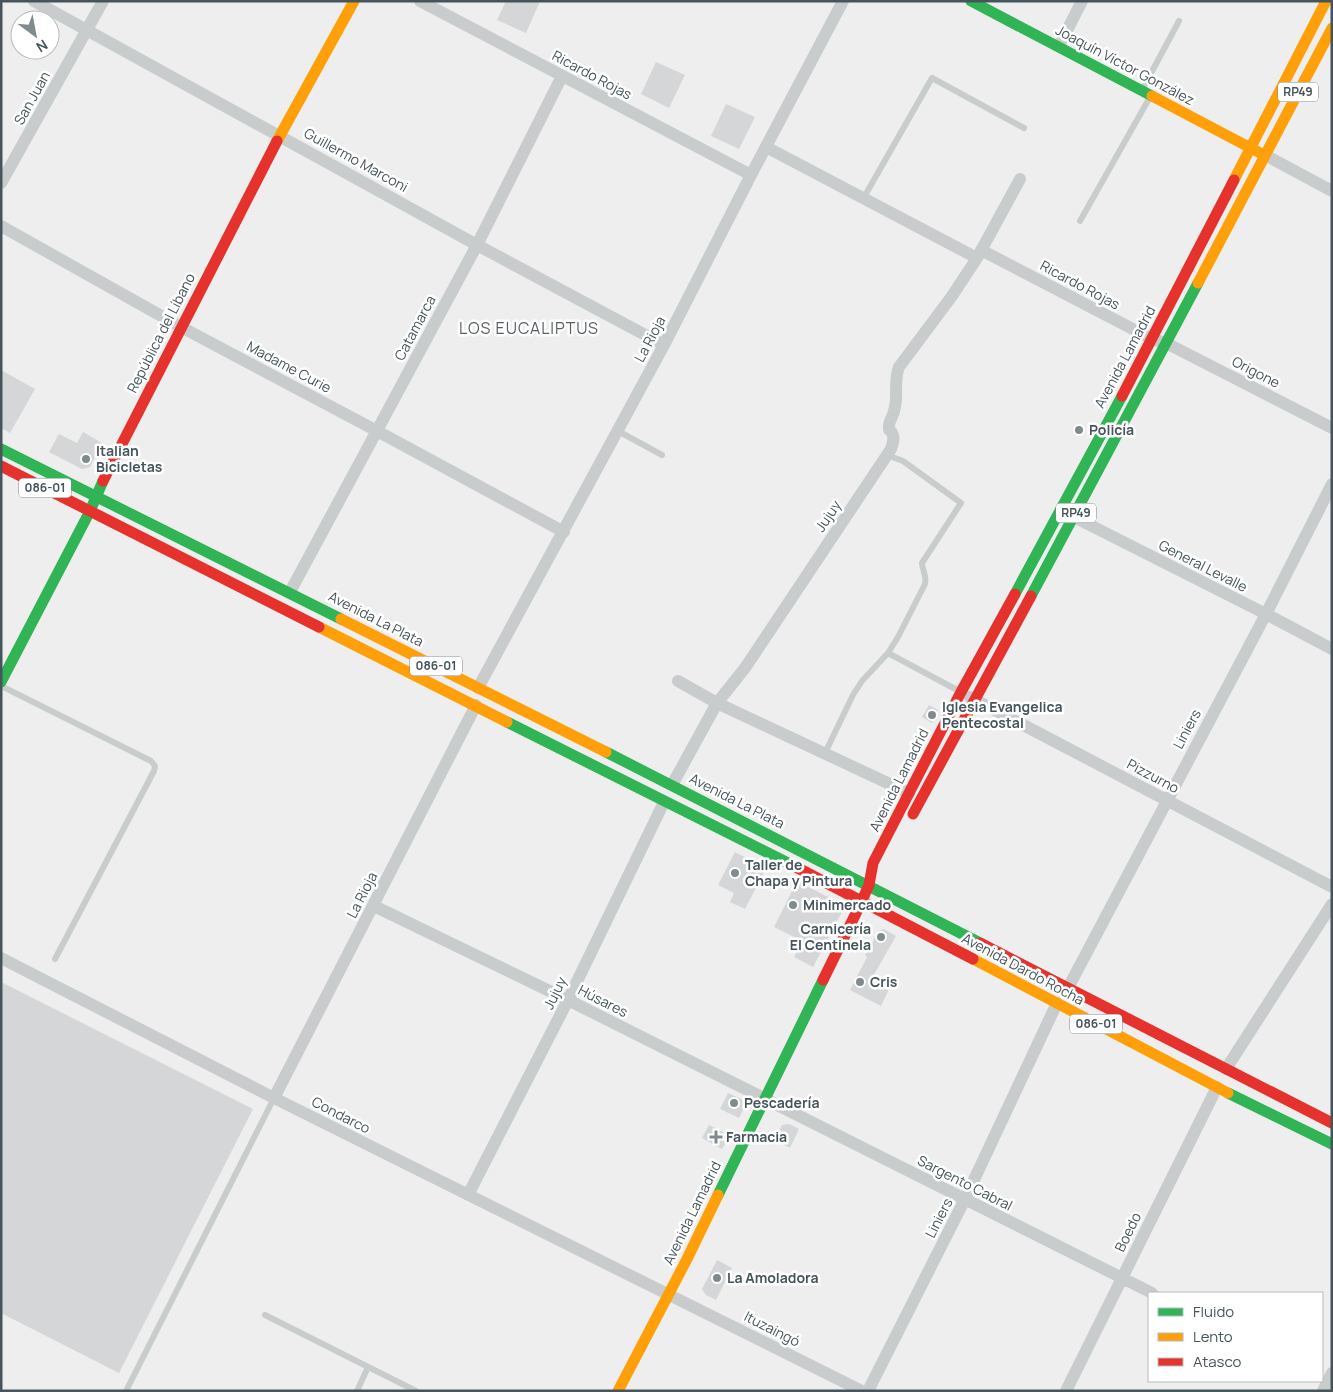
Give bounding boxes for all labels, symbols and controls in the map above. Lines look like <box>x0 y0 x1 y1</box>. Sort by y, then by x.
north arrow <box>10 10 60 60</box>
street label: Joaquín Víctor González <box>1053 20 1198 109</box>
text: N <box>33 36 51 57</box>
street label: Ricardo Rojas <box>549 46 635 104</box>
street label: San Juan <box>9 68 54 128</box>
road number: RP49 <box>1278 82 1318 101</box>
street label: Guillermo Marconi <box>301 123 412 196</box>
street label: Ricardo Rojas <box>1037 256 1123 314</box>
street label: República del Líbano <box>122 270 199 396</box>
street label: Catamarca <box>389 292 440 364</box>
street label: Avenida Lamadrid <box>1090 302 1159 411</box>
street label: La Rioja <box>630 313 670 365</box>
district label: LOS EUCALIPTUS <box>459 317 599 339</box>
street label: Madame Curie <box>244 336 335 397</box>
street label: Origone <box>1229 351 1283 392</box>
place label: Policía <box>1089 420 1134 439</box>
marker: Policía <box>1073 424 1085 436</box>
place label: Italian Bicicletas <box>96 441 163 476</box>
marker: Italian Bicicletas <box>80 453 92 465</box>
road number: 086-01 <box>19 478 71 498</box>
street label: Jujuy <box>810 496 845 535</box>
road number: RP49 <box>1056 503 1096 522</box>
street label: General Levalle <box>1156 535 1251 596</box>
street label: Avenida La Plata <box>325 586 427 651</box>
road number: 086-01 <box>410 656 462 676</box>
place label: Iglesia Evangelica Pentecostal <box>942 697 1063 732</box>
street label: Liniers <box>1168 706 1205 752</box>
marker: Iglesia Evangelica Pentecostal <box>926 709 938 721</box>
street label: Avenida Lamadrid <box>864 725 933 834</box>
street label: Pizzurno <box>1124 754 1183 797</box>
street label: Avenida La Plata <box>686 768 788 833</box>
place label: Taller de Chapa y Pintura <box>745 855 852 890</box>
marker: Taller de Chapa y Pintura <box>729 867 741 879</box>
street label: La Rioja <box>342 868 381 921</box>
place label: Minimercado <box>803 895 892 914</box>
marker: Minimercado <box>787 899 799 911</box>
place label: Carnicería El Centinela <box>790 919 871 954</box>
street label: Avenida Dardo Rocha <box>959 928 1088 1009</box>
marker: Carnicería El Centinela <box>875 931 887 943</box>
place label: Cris <box>870 972 898 991</box>
street label: Jujuy <box>539 973 571 1012</box>
marker: Cris <box>854 976 866 988</box>
street label: Húsares <box>575 980 631 1021</box>
road number: 086-01 <box>1070 1014 1122 1034</box>
street label: Condarco <box>309 1092 374 1137</box>
place label: Pescadería <box>744 1093 819 1112</box>
marker: Pescadería <box>728 1097 740 1109</box>
place label: Farmacia <box>726 1127 787 1146</box>
marker: Farmacia <box>710 1131 722 1143</box>
street label: Sargento Cabral <box>915 1150 1016 1215</box>
street label: Avenida Lamadrid <box>658 1158 725 1268</box>
street label: Liniers <box>920 1195 957 1241</box>
street label: Boedo <box>1110 1209 1145 1255</box>
place label: La Amoladora <box>727 1268 819 1287</box>
marker: La Amoladora <box>711 1272 723 1284</box>
legend <box>1148 1292 1323 1382</box>
text: Fluido <box>1193 1301 1234 1322</box>
street label: Ituzaingó <box>741 1306 803 1351</box>
text: Lento <box>1193 1326 1233 1347</box>
text: Atasco <box>1193 1351 1241 1372</box>

